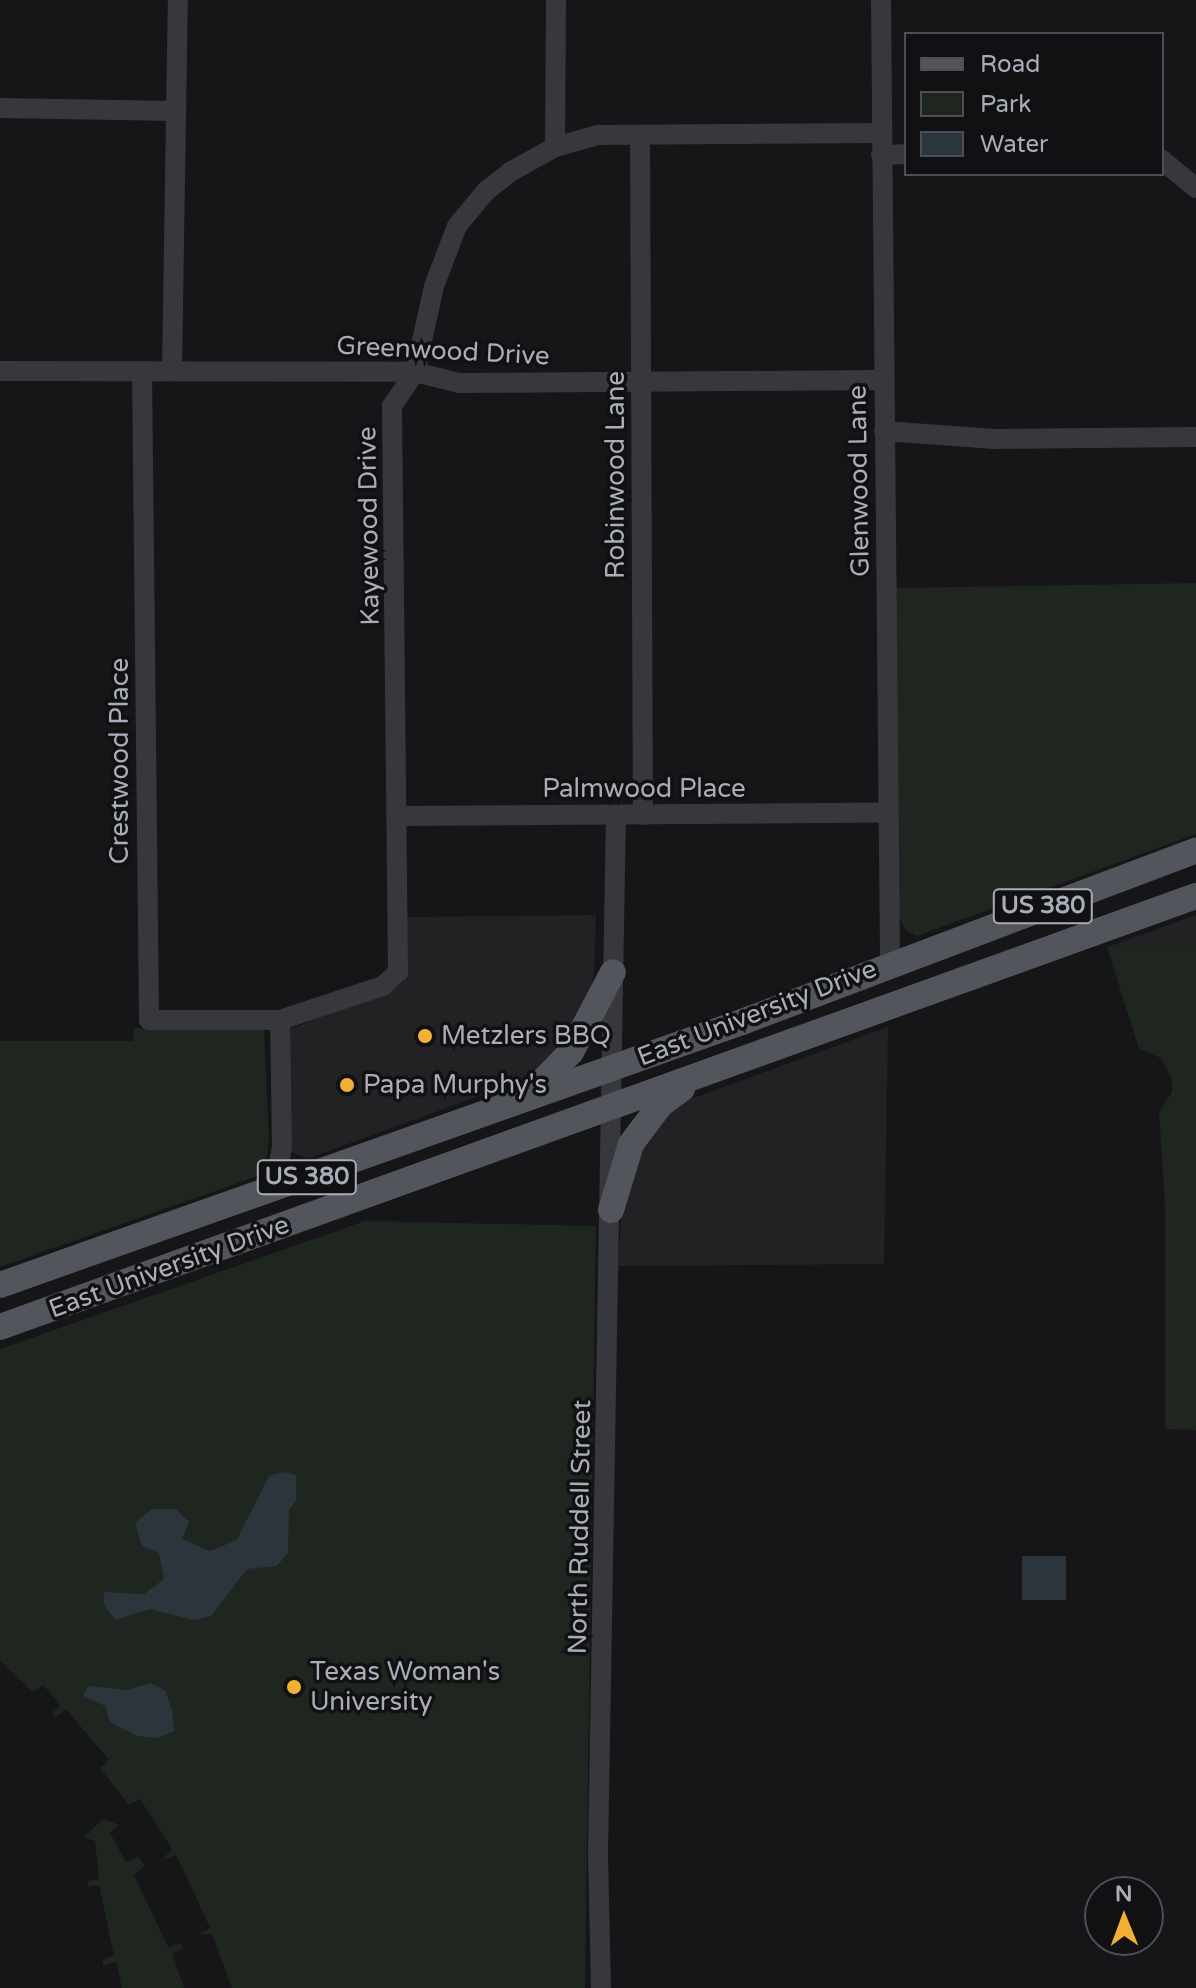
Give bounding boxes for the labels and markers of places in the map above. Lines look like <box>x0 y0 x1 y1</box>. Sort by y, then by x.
place label: Metzlers BBQ <box>441 1020 611 1052</box>
marker: Metzlers BBQ <box>416 1027 434 1045</box>
place label: Papa Murphy's <box>363 1069 547 1101</box>
marker: Papa Murphy's <box>338 1076 356 1094</box>
place label: Texas Woman's University <box>310 1656 500 1718</box>
marker: Texas Woman's University <box>285 1678 303 1696</box>

